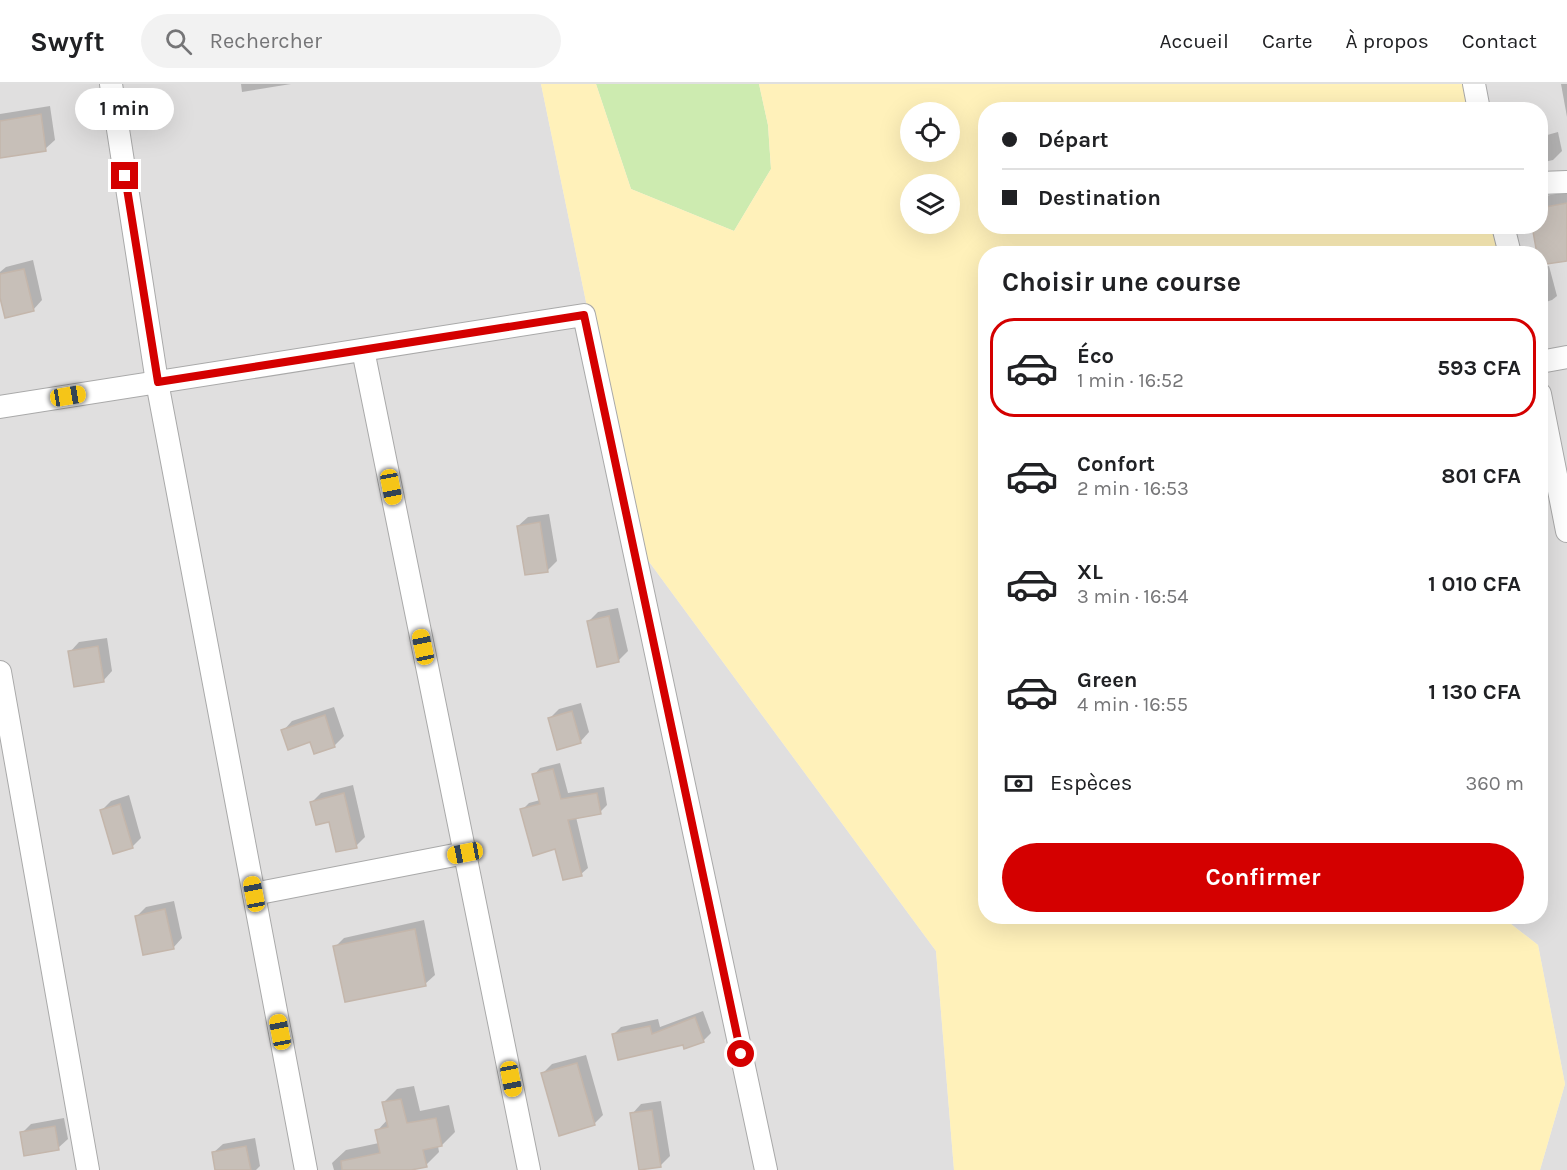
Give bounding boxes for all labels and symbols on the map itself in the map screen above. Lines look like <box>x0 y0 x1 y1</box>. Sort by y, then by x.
callout: 1 min <box>76 89 174 131</box>
route end <box>111 162 138 189</box>
car <box>49 384 87 408</box>
car <box>379 468 403 506</box>
car <box>410 628 436 666</box>
car <box>446 841 484 865</box>
car <box>242 875 266 913</box>
car <box>268 1013 292 1051</box>
route start <box>727 1040 754 1067</box>
car <box>499 1060 523 1098</box>

